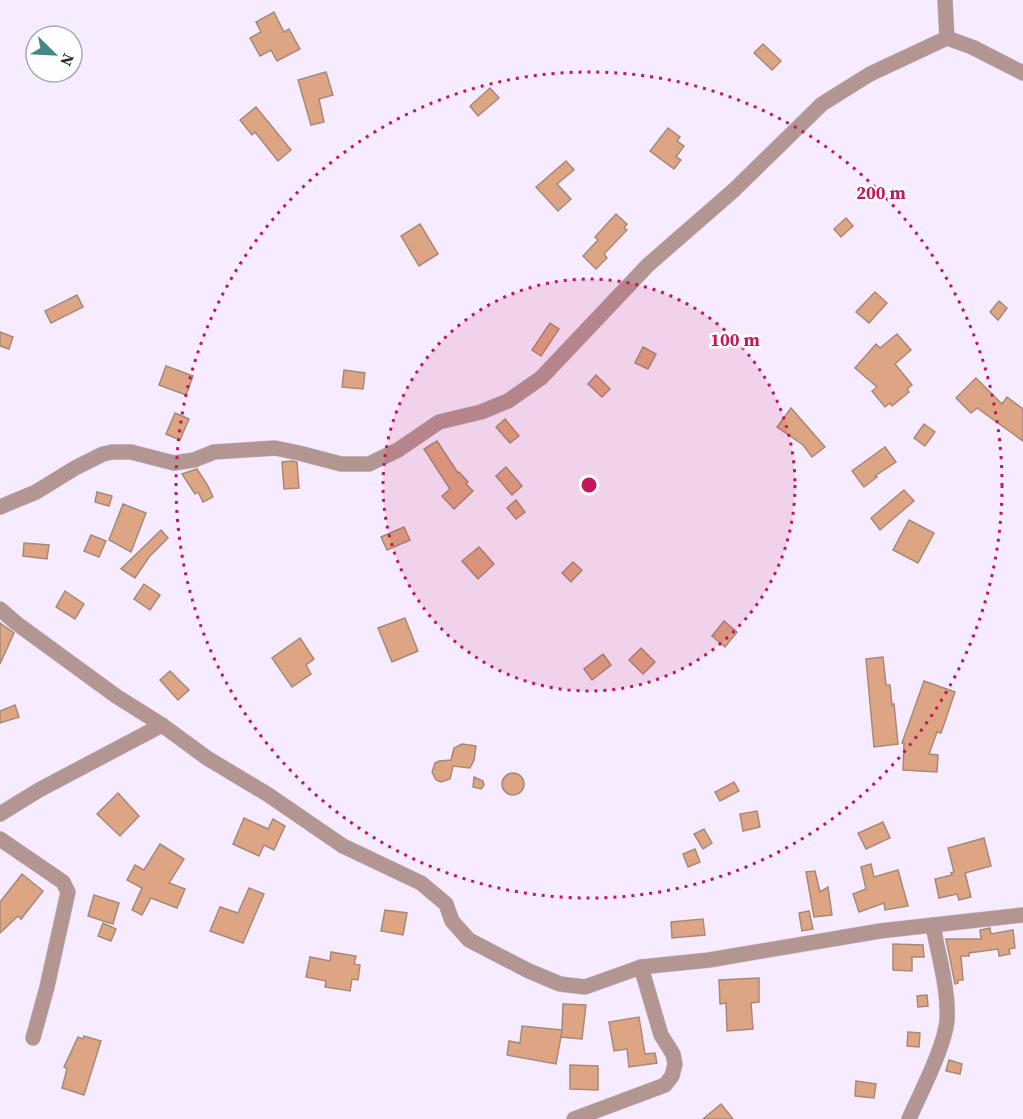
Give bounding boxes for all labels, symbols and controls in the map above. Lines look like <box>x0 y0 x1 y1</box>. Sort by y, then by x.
north arrow <box>24 24 84 84</box>
text: N <box>55 50 80 70</box>
text: 200 m <box>856 180 906 205</box>
text: 100 m <box>710 327 760 352</box>
centre of rings <box>579 475 599 495</box>

